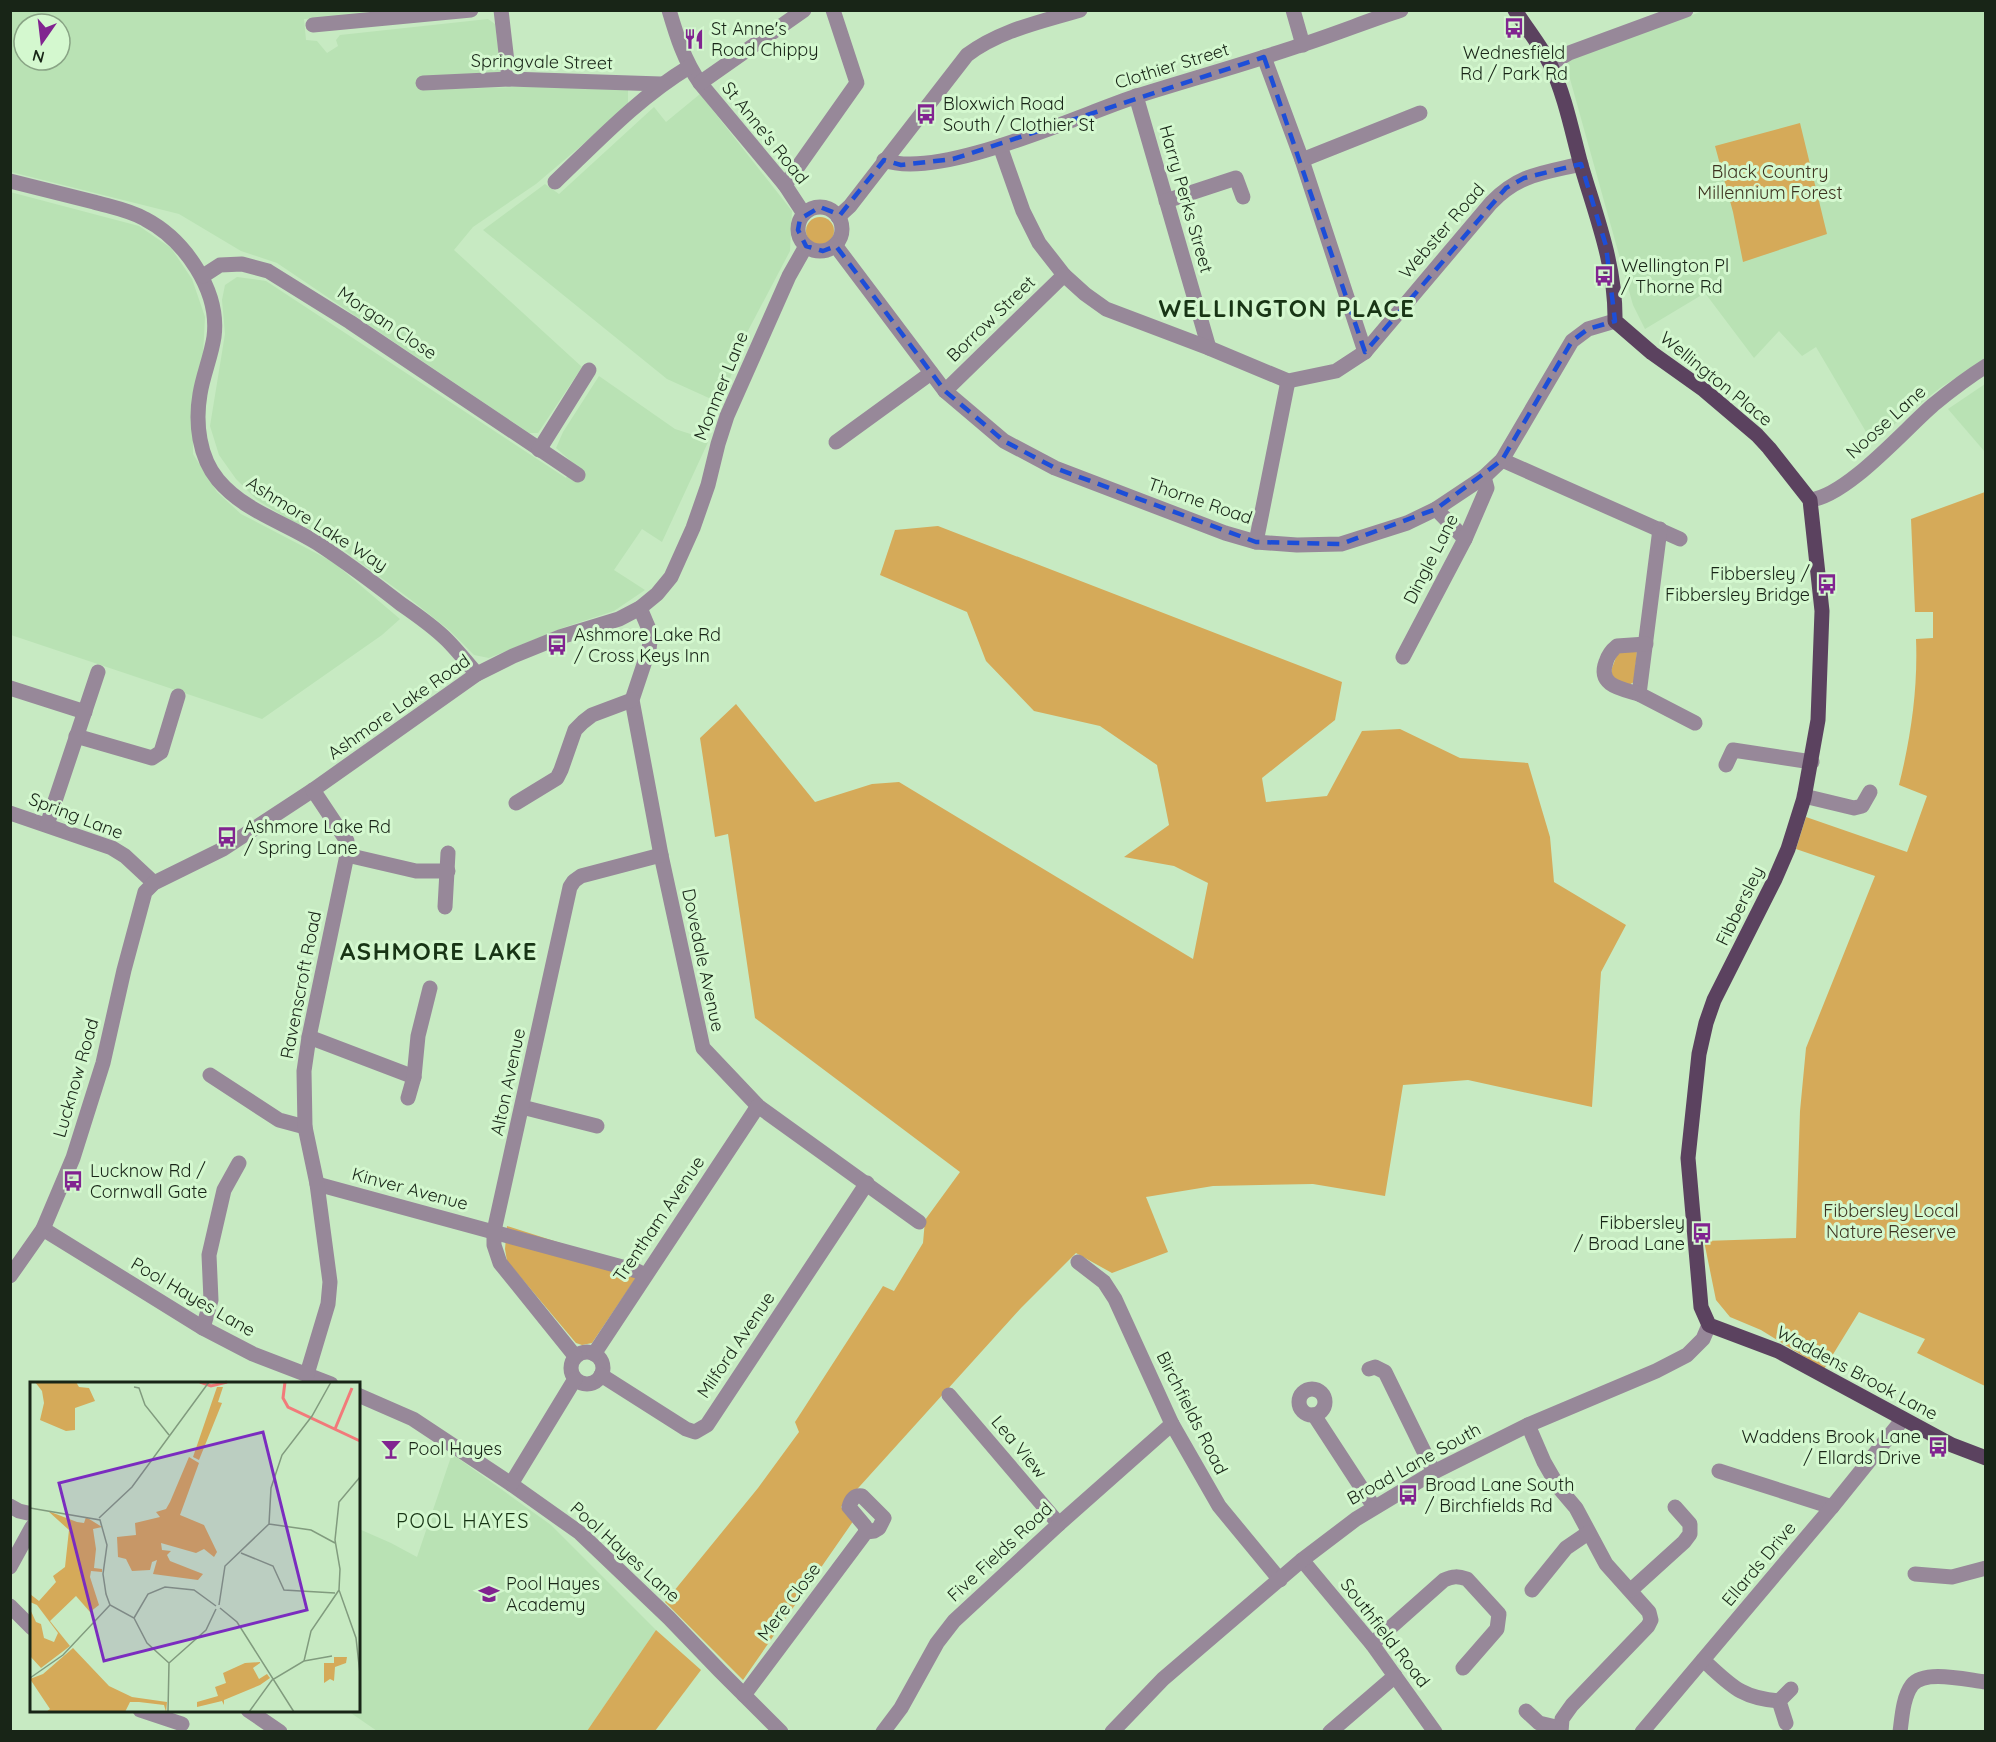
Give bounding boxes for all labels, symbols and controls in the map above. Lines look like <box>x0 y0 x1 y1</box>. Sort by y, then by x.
north arrow <box>12 12 72 72</box>
bus stop icon: Wednesfield Rd / Park Rd <box>1502 16 1526 40</box>
place label: St Anne's Road Chippy <box>711 17 818 61</box>
restaurant icon: St Anne's Road Chippy <box>682 27 706 51</box>
street label: Clothier Street <box>1112 37 1232 94</box>
place label: Wednesfield Rd / Park Rd <box>1460 41 1568 85</box>
text: N <box>30 45 46 68</box>
street label: Springvale Street <box>471 49 613 74</box>
street label: St Anne's Road <box>717 77 814 189</box>
place label: Bloxwich Road South / Clothier St <box>943 92 1095 136</box>
bus stop icon: Bloxwich Road South / Clothier St <box>914 102 938 126</box>
street label: Harry Perks Street <box>1154 122 1219 275</box>
park label: Black Country Millennium Forest <box>1697 160 1843 204</box>
street label: Webster Road <box>1394 178 1489 283</box>
place label: Wellington Pl / Thorne Rd <box>1621 254 1729 298</box>
bus stop icon: Wellington Pl / Thorne Rd <box>1592 264 1616 288</box>
street label: Borrow Street <box>941 271 1040 367</box>
street label: Morgan Close <box>333 281 441 364</box>
district label: WELLINGTON PLACE <box>1159 293 1415 323</box>
street label: Wellington Place <box>1655 326 1777 431</box>
street label: Monmer Lane <box>688 328 753 444</box>
street label: Noose Lane <box>1841 380 1930 463</box>
street label: Ashmore Lake Way <box>242 471 392 576</box>
street label: Thorne Road <box>1145 472 1255 529</box>
street label: Dingle Lane <box>1398 510 1463 608</box>
place label: Fibbersley / Fibbersley Bridge <box>1665 562 1811 606</box>
bus stop icon: Fibbersley / Fibbersley Bridge <box>1815 572 1839 596</box>
place label: Ashmore Lake Rd / Cross Keys Inn <box>574 623 721 667</box>
bus stop icon: Ashmore Lake Rd / Cross Keys Inn <box>545 633 569 657</box>
street label: Ashmore Lake Road <box>323 649 474 764</box>
street label: Spring Lane <box>26 787 127 844</box>
place label: Ashmore Lake Rd / Spring Lane <box>244 815 391 859</box>
bus stop icon: Ashmore Lake Rd / Spring Lane <box>215 825 239 849</box>
street label: Fibbersley <box>1710 862 1769 949</box>
street label: Dovedale Avenue <box>677 886 730 1034</box>
street label: Ravenscroft Road <box>275 909 326 1061</box>
district label: ASHMORE LAKE <box>340 936 538 966</box>
street label: Lucknow Road <box>47 1015 104 1140</box>
street label: Alton Avenue <box>485 1026 530 1138</box>
street label: Trentham Avenue <box>608 1151 709 1286</box>
place label: Lucknow Rd / Cornwall Gate <box>90 1159 208 1203</box>
street label: Kinver Avenue <box>350 1162 471 1215</box>
bus stop icon: Lucknow Rd / Cornwall Gate <box>61 1169 85 1193</box>
park label: Fibbersley Local Nature Reserve <box>1823 1199 1959 1243</box>
place label: Fibbersley / Broad Lane <box>1574 1211 1685 1255</box>
bus stop icon: Fibbersley / Broad Lane <box>1690 1221 1714 1245</box>
street label: Pool Hayes Lane <box>127 1252 260 1342</box>
street label: Milford Avenue <box>692 1287 780 1402</box>
street label: Waddens Brook Lane <box>1773 1320 1942 1425</box>
street label: Birchfields Road <box>1152 1347 1233 1478</box>
inset map <box>30 1382 360 1712</box>
street label: Lea View <box>986 1410 1052 1483</box>
street label: Broad Lane South <box>1343 1417 1485 1510</box>
place label: Waddens Brook Lane / Ellards Drive <box>1742 1425 1921 1469</box>
bus stop icon: Waddens Brook Lane / Ellards Drive <box>1926 1435 1950 1459</box>
bar icon: Pool Hayes <box>379 1437 403 1461</box>
place label: Pool Hayes <box>408 1437 502 1460</box>
place label: Broad Lane South / Birchfields Rd <box>1425 1473 1574 1517</box>
bus stop icon: Broad Lane South / Birchfields Rd <box>1396 1483 1420 1507</box>
street label: Pool Hayes Lane <box>566 1496 685 1607</box>
street label: Five Fields Road <box>942 1497 1057 1606</box>
district label: POOL HAYES <box>396 1508 530 1533</box>
street label: Ellards Drive <box>1717 1517 1801 1611</box>
street label: Mere Close <box>752 1558 825 1645</box>
place label: Pool Hayes Academy <box>506 1572 600 1616</box>
street label: Southfield Road <box>1336 1573 1435 1692</box>
school or university icon: Pool Hayes Academy <box>477 1582 501 1606</box>

